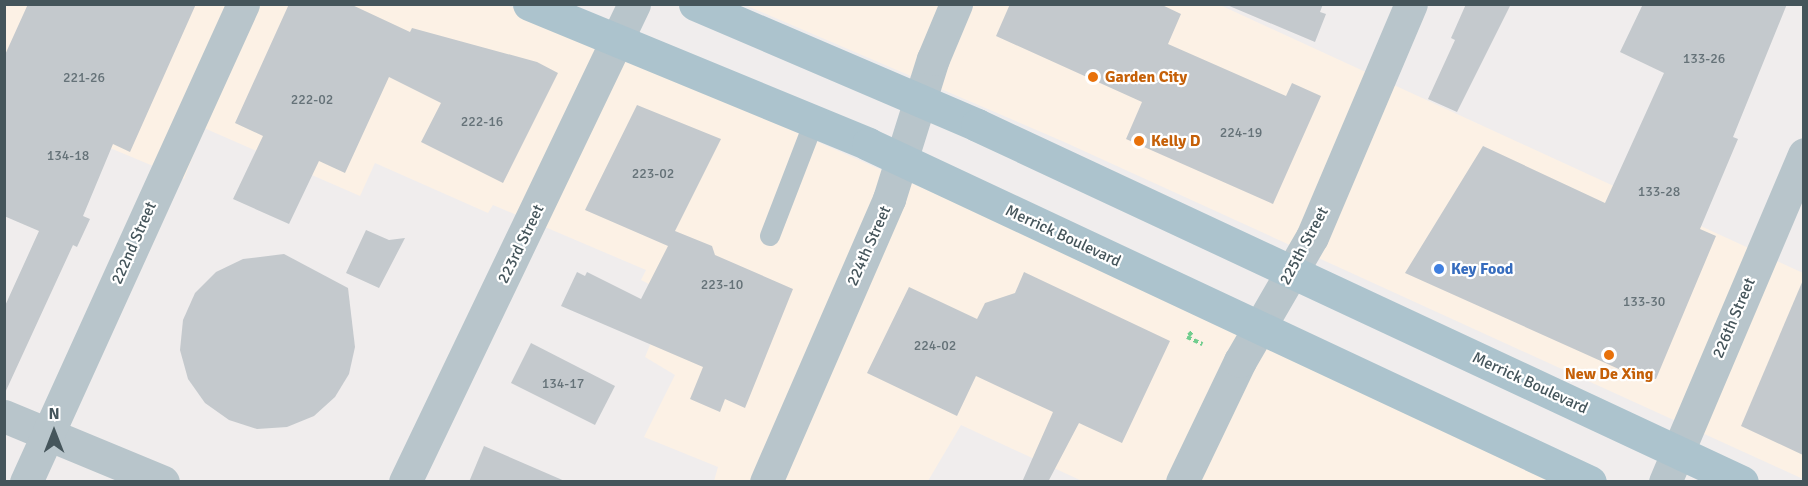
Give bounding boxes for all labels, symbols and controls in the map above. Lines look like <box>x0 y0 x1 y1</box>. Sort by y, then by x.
house number: 133-26 <box>1683 51 1725 67</box>
place label: Garden City <box>1105 67 1187 87</box>
house number: 221-26 <box>63 70 105 86</box>
marker: Garden City <box>1086 70 1100 84</box>
house number: 222-02 <box>291 92 333 108</box>
house number: 222-16 <box>461 114 503 130</box>
house number: 224-19 <box>1220 125 1262 141</box>
place label: Kelly D <box>1151 131 1201 151</box>
marker: Kelly D <box>1132 134 1146 148</box>
house number: 134-18 <box>47 148 89 164</box>
house number: 223-02 <box>632 166 674 182</box>
house number: 133-28 <box>1638 184 1680 200</box>
street label: 222nd Street <box>107 199 161 287</box>
street label: 223rd Street <box>494 201 548 287</box>
street label: Merrick Boulevard <box>1002 201 1124 271</box>
street label: 224th Street <box>843 203 895 289</box>
street label: 225th Street <box>1275 204 1333 288</box>
place label: Key Food <box>1451 259 1513 279</box>
marker: Key Food <box>1432 262 1446 276</box>
street label: 226th Street <box>1708 275 1760 361</box>
house number: 223-10 <box>701 277 743 293</box>
house number: 133-30 <box>1623 294 1665 310</box>
house number: 224-02 <box>914 338 956 354</box>
street label: Merrick Boulevard <box>1469 348 1591 418</box>
marker: New De Xing <box>1602 348 1616 362</box>
place label: New De Xing <box>1565 364 1653 384</box>
house number: 134-17 <box>542 376 584 392</box>
north arrow <box>24 402 84 462</box>
text: N <box>48 404 60 424</box>

